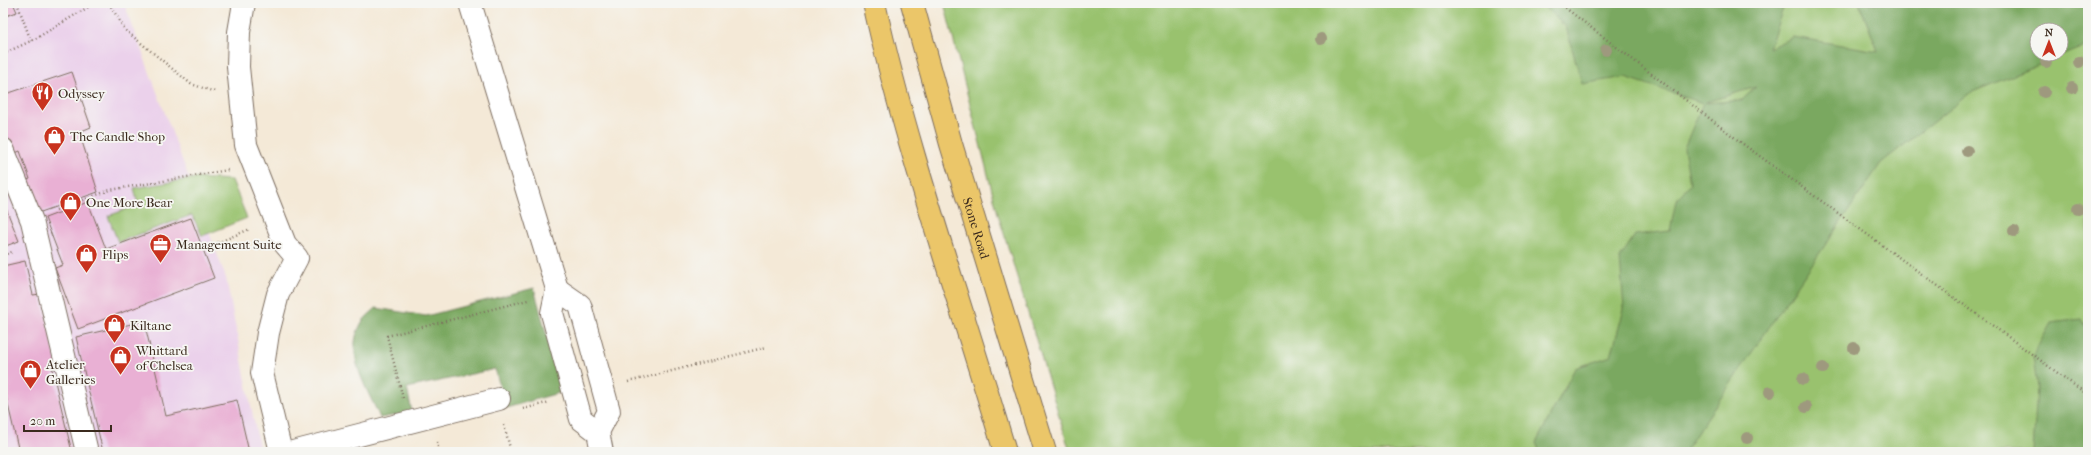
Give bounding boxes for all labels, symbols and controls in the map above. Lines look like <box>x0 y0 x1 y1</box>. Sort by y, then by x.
north arrow <box>2029 22 2069 62</box>
text: N <box>2045 26 2054 39</box>
restaurant icon: Odyssey <box>29 80 55 113</box>
place label: Odyssey <box>58 86 106 101</box>
shop icon: The Candle Shop <box>41 123 67 156</box>
place label: The Candle Shop <box>70 129 165 144</box>
shop icon: One More Bear <box>58 189 84 222</box>
place label: One More Bear <box>86 195 173 210</box>
street label: Stone Road <box>960 195 993 261</box>
office icon: Management Suite <box>147 231 173 264</box>
place label: Management Suite <box>176 237 282 252</box>
shop icon: Flips <box>73 241 99 274</box>
place label: Flips <box>102 247 129 262</box>
shop icon: Kiltane <box>101 312 127 345</box>
place label: Kiltane <box>130 318 172 333</box>
place label: Whittard of Chelsea <box>135 343 194 373</box>
shop icon: Whittard of Chelsea <box>108 344 134 377</box>
place label: Atelier Galleries <box>45 357 95 387</box>
shop icon: Atelier Galleries <box>18 358 44 391</box>
scale bar <box>24 407 111 433</box>
text: 20 m <box>30 414 55 428</box>

